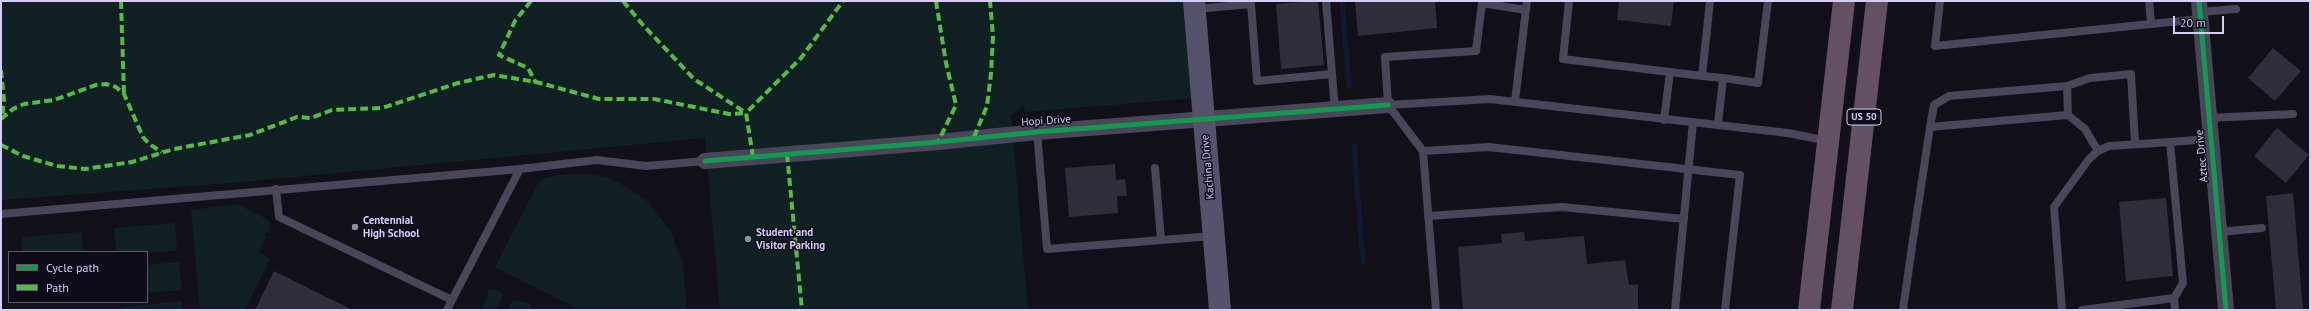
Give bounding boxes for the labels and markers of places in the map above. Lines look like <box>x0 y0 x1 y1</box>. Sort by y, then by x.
place label: Centennial High School <box>363 214 419 240</box>
marker: Centennial High School <box>350 222 360 232</box>
place label: Student and Visitor Parking <box>756 226 825 252</box>
marker: Student and Visitor Parking <box>743 234 753 244</box>

